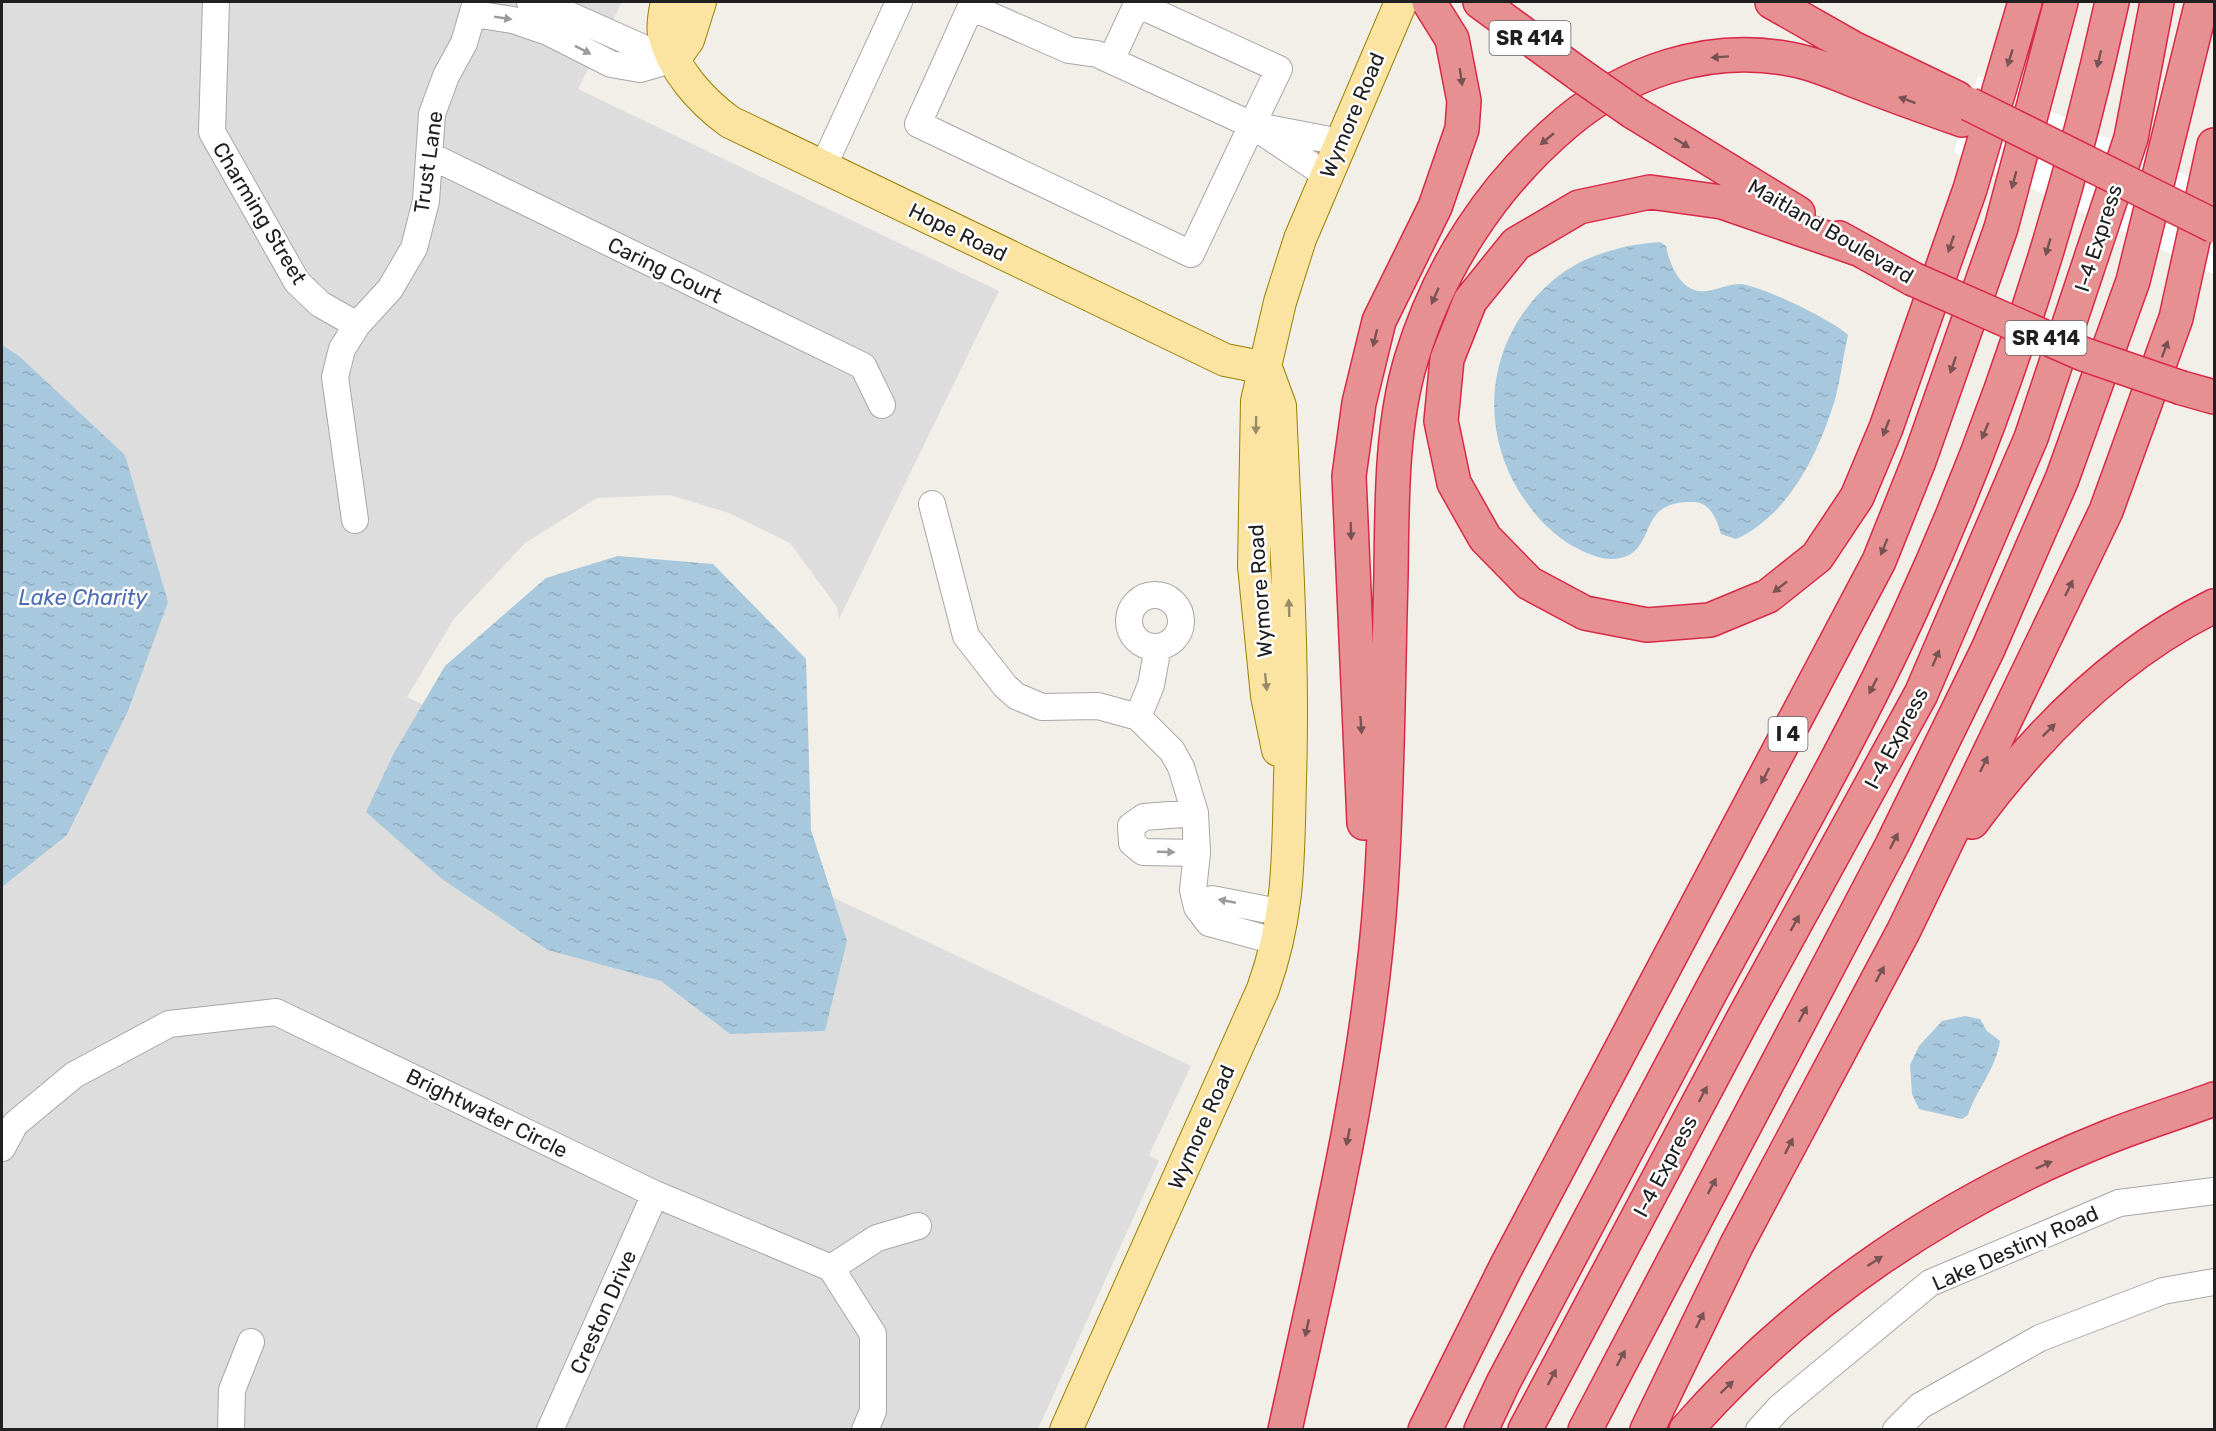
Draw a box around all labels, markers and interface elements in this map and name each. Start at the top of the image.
one-way arrow [493,14,512,23]
road number: SR 414 [1490,21,1570,55]
one-way arrow [575,45,592,55]
street label: Wymore Road [1314,49,1390,181]
one-way arrow [2005,49,2014,67]
one-way arrow [2093,49,2103,68]
one-way arrow [1710,52,1729,61]
one-way arrow [1456,68,1465,87]
one-way arrow [1898,95,1916,104]
street label: Trust Lane [408,109,448,215]
one-way arrow [1539,132,1555,145]
street label: Charming Street [208,137,312,289]
one-way arrow [1674,138,1690,149]
one-way arrow [2009,171,2019,189]
street label: Maitland Boulevard [1744,173,1918,289]
street label: I-4 Express [2069,181,2127,295]
street label: Hope Road [905,197,1011,267]
street label: Caring Court [604,232,726,308]
one-way arrow [1945,235,1955,253]
one-way arrow [2043,238,2053,256]
one-way arrow [1430,288,1440,306]
road number: SR 414 [2006,321,2086,355]
one-way arrow [1370,329,1380,347]
one-way arrow [2160,340,2170,358]
one-way arrow [1948,356,1958,374]
one-way arrow [1251,415,1261,434]
one-way arrow [1881,419,1891,437]
one-way arrow [1979,422,1989,440]
one-way arrow [1346,521,1356,540]
street label: Wymore Road [1243,523,1277,659]
one-way arrow [1879,539,1889,557]
one-way arrow [2064,579,2073,596]
one-way arrow [1772,580,1788,593]
water label: Lake Charity [18,584,148,611]
one-way arrow [1284,598,1293,617]
one-way arrow [1931,648,1941,666]
one-way arrow [1261,673,1271,692]
one-way arrow [1868,678,1878,695]
street label: I-4 Express [1859,683,1933,793]
one-way arrow [1356,716,1366,735]
road number: I 4 [1768,717,1808,751]
one-way arrow [2042,723,2056,738]
one-way arrow [1980,755,1989,772]
one-way arrow [1761,768,1770,785]
one-way arrow [1889,833,1899,850]
one-way arrow [1157,848,1176,857]
one-way arrow [1217,896,1236,906]
one-way arrow [1790,914,1800,931]
one-way arrow [1875,966,1885,983]
one-way arrow [1798,1005,1808,1022]
street label: Wymore Road [1162,1061,1240,1193]
street label: Brightwater Circle [402,1063,572,1163]
one-way arrow [1698,1085,1708,1102]
street label: I-4 Express [1628,1111,1702,1221]
one-way arrow [1343,1128,1352,1147]
one-way arrow [1784,1138,1794,1155]
one-way arrow [2036,1161,2053,1170]
one-way arrow [1707,1177,1717,1194]
street label: Lake Destiny Road [1928,1200,2102,1296]
street label: Creston Drive [565,1246,641,1378]
one-way arrow [1867,1256,1883,1267]
one-way arrow [1696,1312,1705,1329]
one-way arrow [1302,1319,1311,1338]
one-way arrow [1616,1350,1626,1367]
one-way arrow [1547,1369,1557,1386]
one-way arrow [1719,1381,1733,1395]

